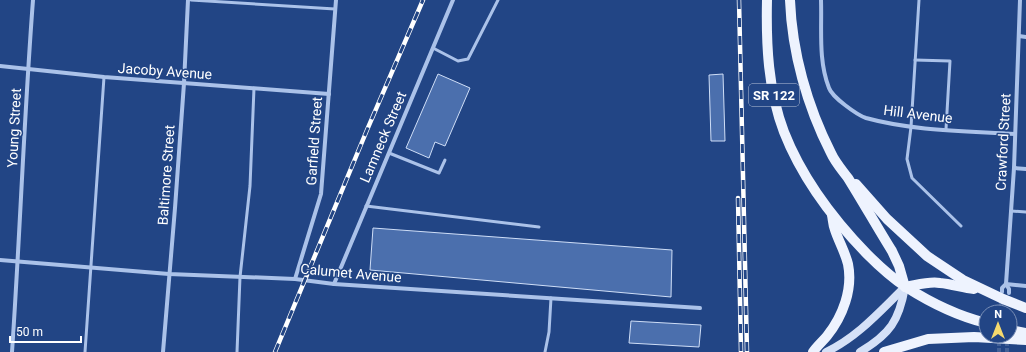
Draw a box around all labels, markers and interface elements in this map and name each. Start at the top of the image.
street label: Jacoby Avenue [117,60,213,82]
road number: SR 122 [749,84,799,106]
street label: Young Street [4,87,24,168]
street label: Lamneck Street [357,89,410,185]
street label: Crawford Street [992,92,1014,191]
street label: Garfield Street [303,96,325,186]
street label: Hill Avenue [883,102,953,126]
street label: Baltimore Street [155,124,178,226]
street label: Calumet Avenue [300,261,402,285]
north arrow [978,304,1018,344]
text: N [994,308,1002,321]
scale bar [10,318,81,344]
text: 50 m [16,325,43,339]

